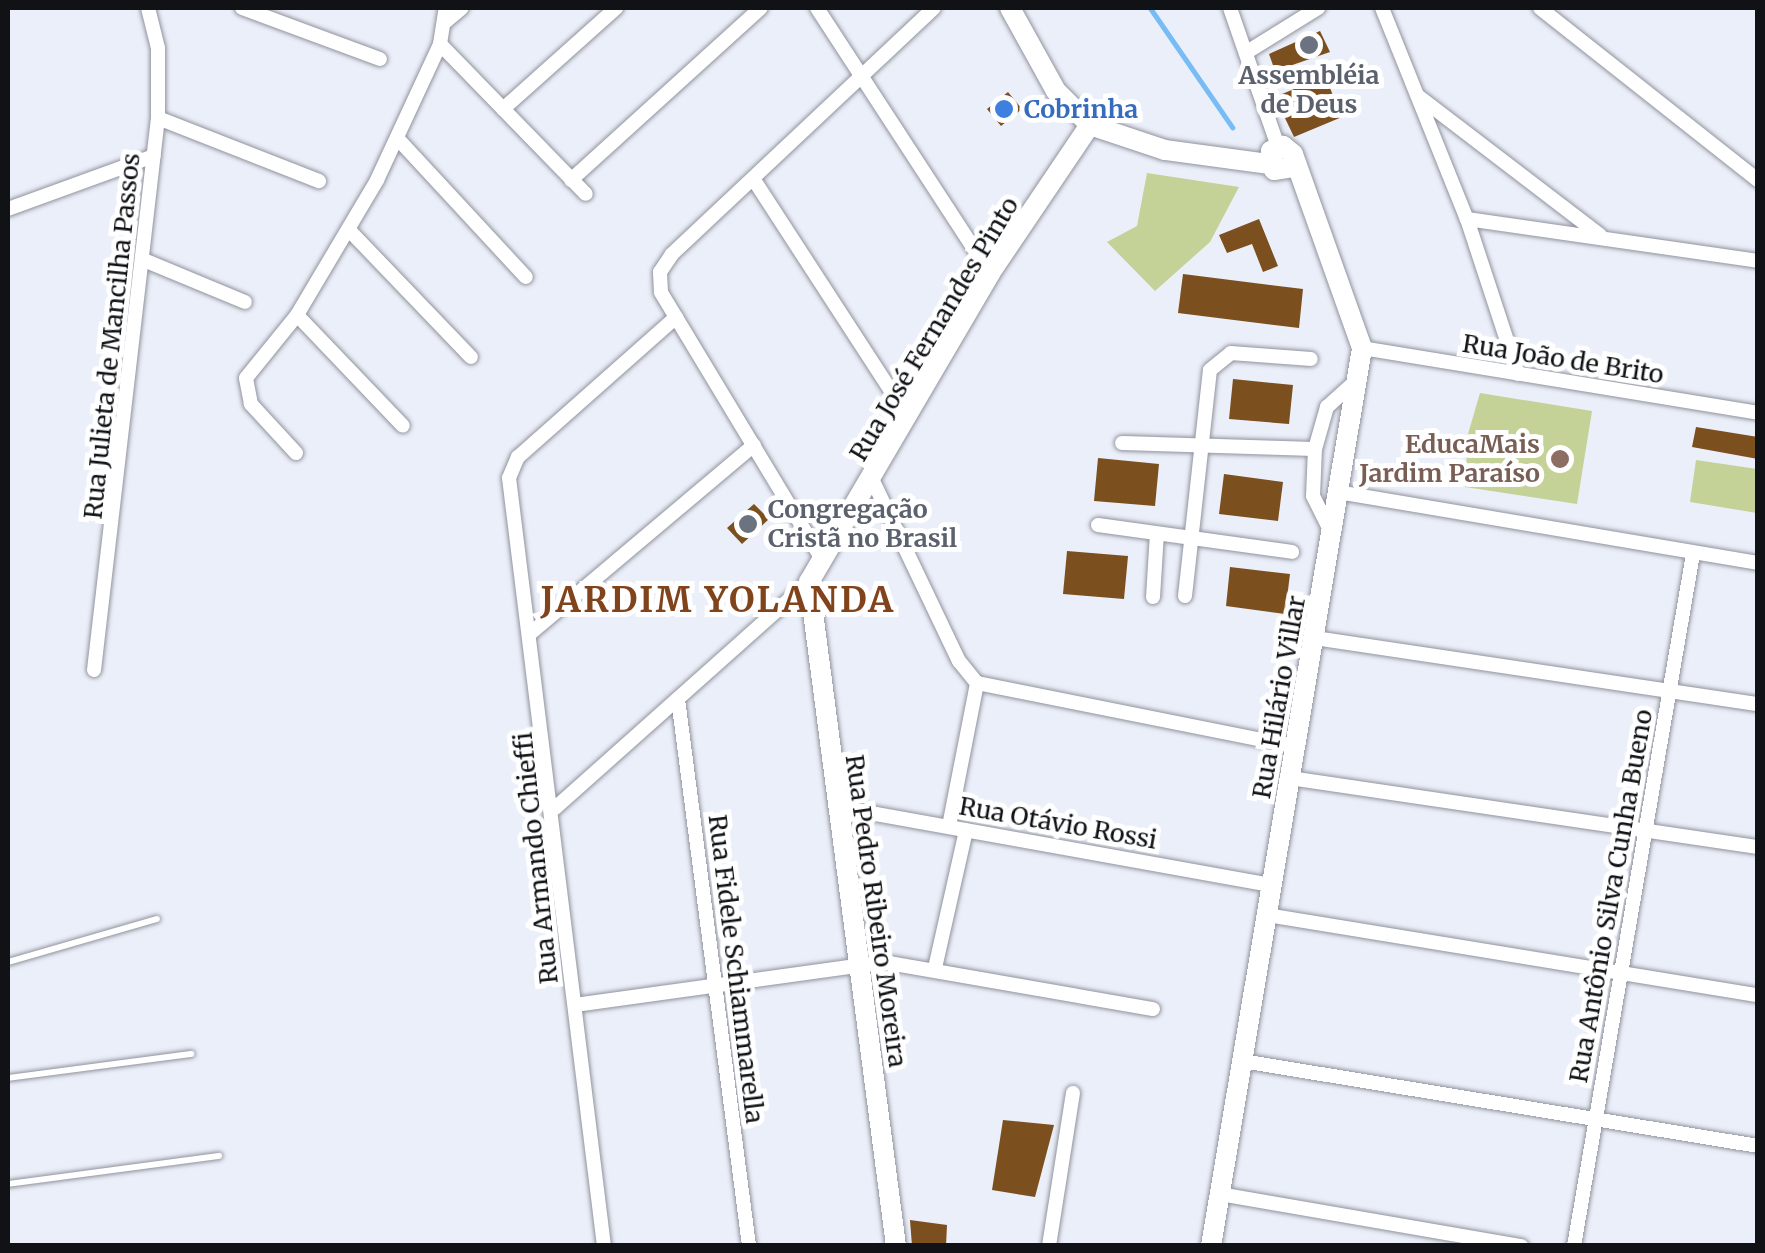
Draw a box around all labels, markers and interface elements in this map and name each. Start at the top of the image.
marker: Assembléia de Deus [1298,34,1320,56]
place label: Assembléia de Deus [1239,61,1379,120]
place label: Cobrinha [1024,94,1138,124]
marker: Cobrinha [993,98,1015,120]
street label: Rua Julieta de Mancilha Passos [78,152,146,520]
street label: Rua José Fernandes Pinto [843,192,1025,466]
street label: Rua João de Brito [1460,328,1666,390]
place label: EducaMais Jardim Paraíso [1359,430,1540,489]
marker: EducaMais Jardim Paraíso [1549,448,1571,470]
place label: Congregação Cristã no Brasil [768,495,957,554]
marker: Congregação Cristã no Brasil [737,513,759,535]
district label: JARDIM YOLANDA [541,579,895,621]
street label: Rua Hilário Villar [1246,593,1312,801]
street label: Rua Antônio Silva Cunha Bueno [1563,707,1659,1085]
street label: Rua Armando Chieffi [508,731,564,985]
street label: Rua Pedro Ribeiro Moreira [839,753,913,1069]
street label: Rua Otávio Rossi [957,791,1159,855]
street label: Rua Fidele Schiammarella [702,813,770,1125]

